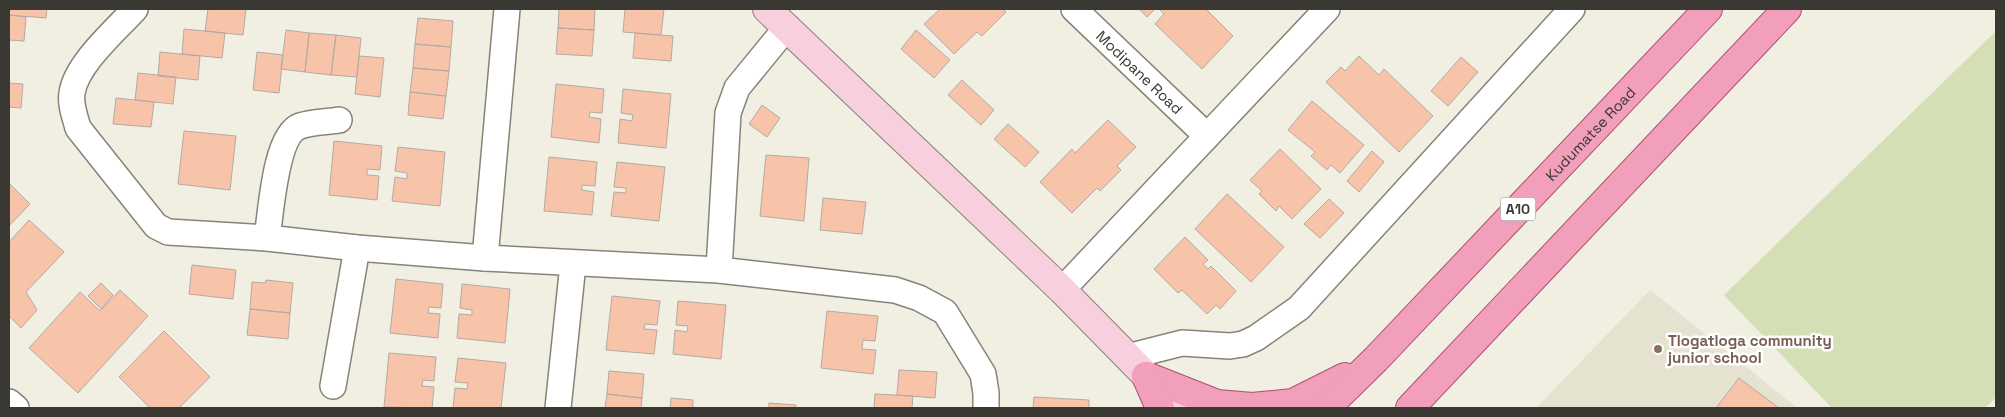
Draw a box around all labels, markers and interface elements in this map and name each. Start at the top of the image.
street label: Modipane Road [1092,26,1187,118]
street label: Kudumatse Road [1541,82,1639,184]
road number: A10 [1500,198,1536,220]
place label: Tlogatloga community junior school [1667,331,1832,367]
marker: Tlogatloga community junior school [1652,343,1664,355]

